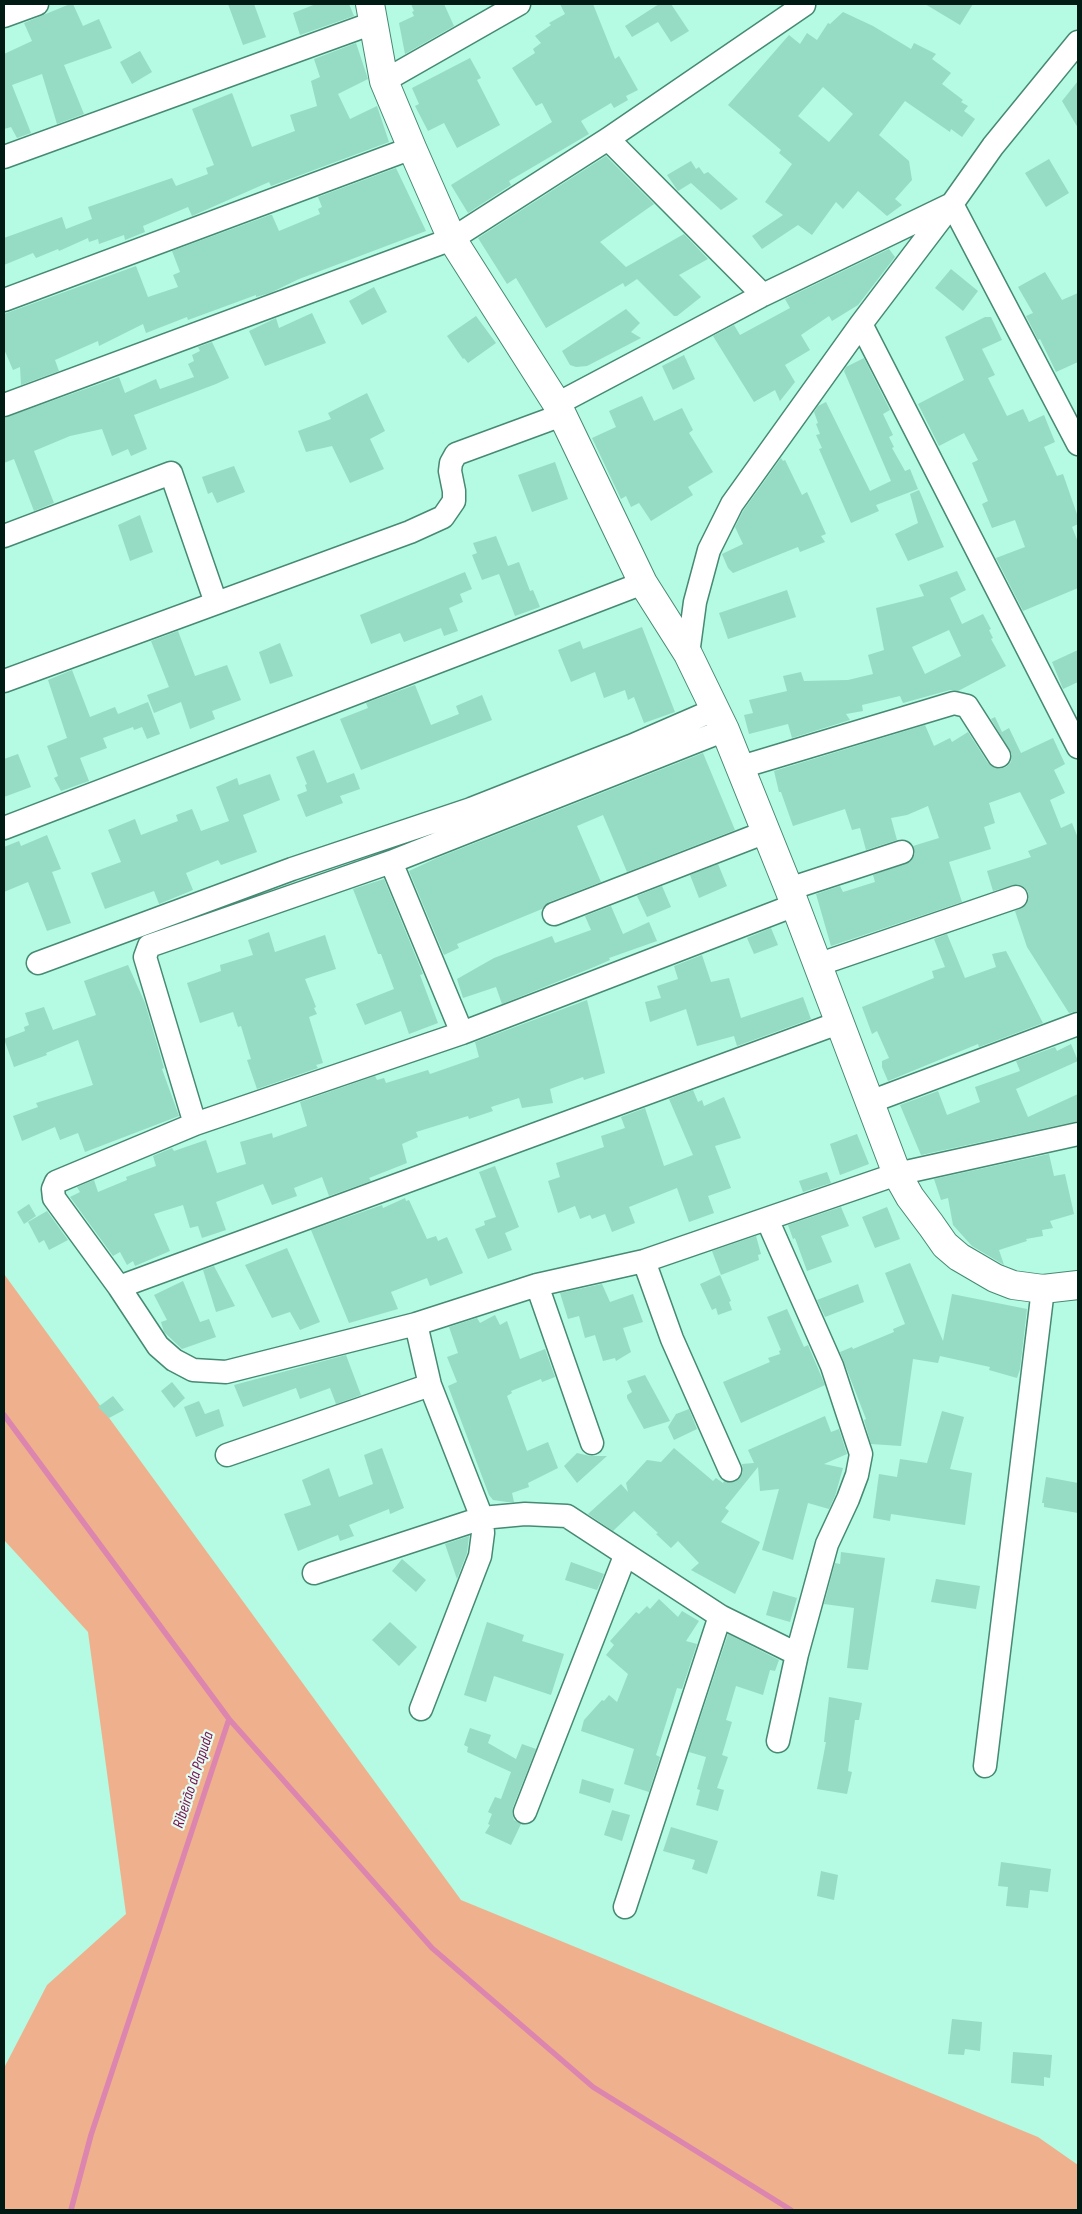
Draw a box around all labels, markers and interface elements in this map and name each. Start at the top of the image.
water label: Ribeirão da Papuda [169,1729,219,1831]

